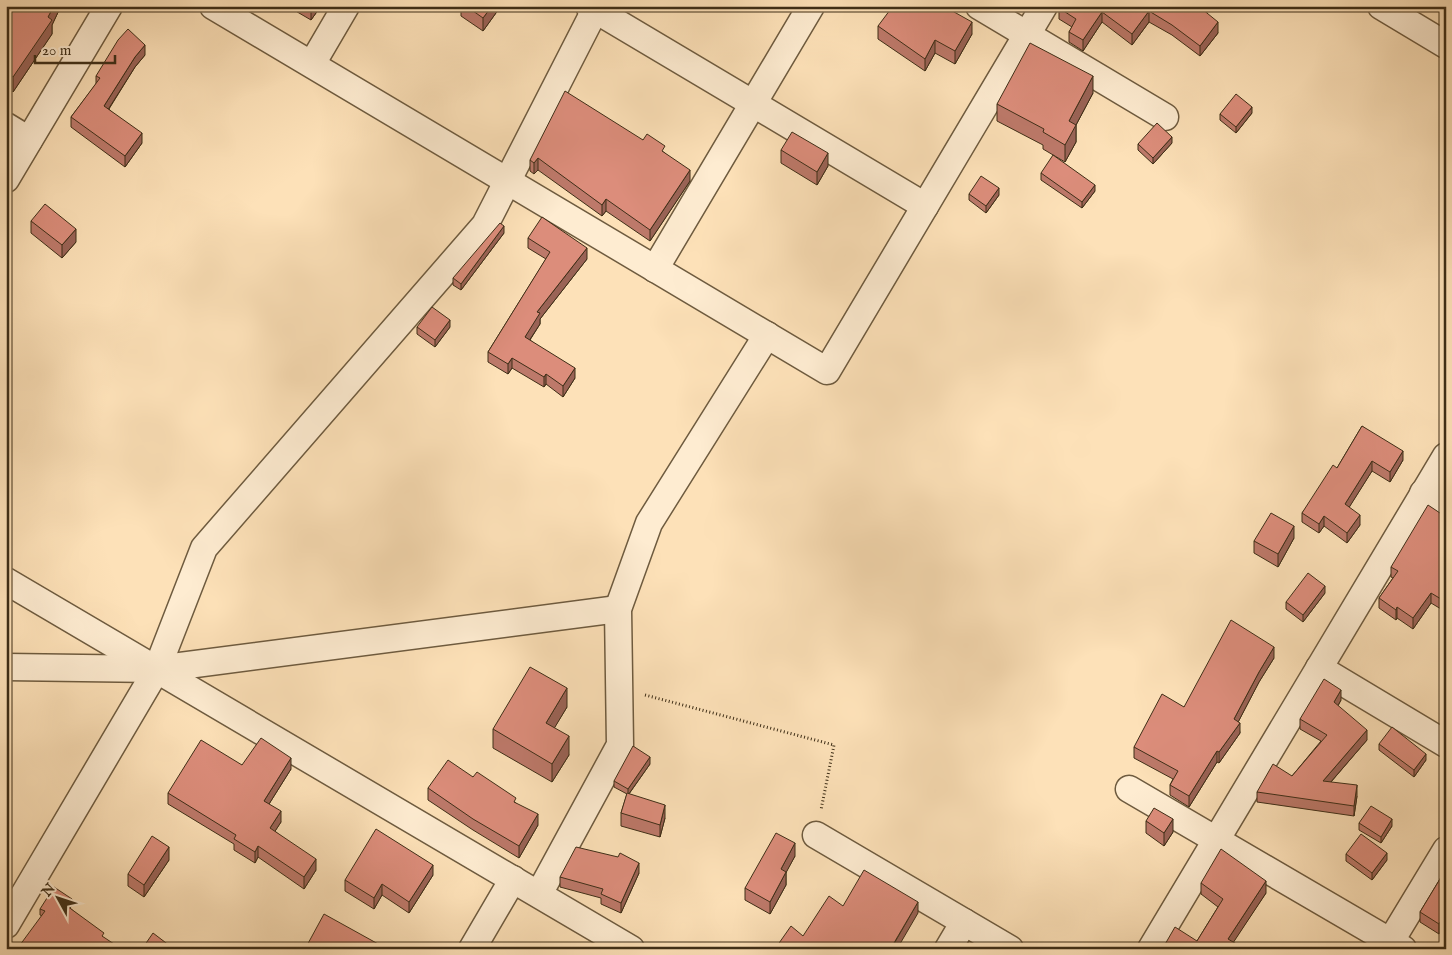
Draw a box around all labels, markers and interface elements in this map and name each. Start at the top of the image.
scale bar [35,32,115,64]
text: 20 m [42,41,72,60]
north arrow [32,872,82,922]
text: N [37,880,60,901]

